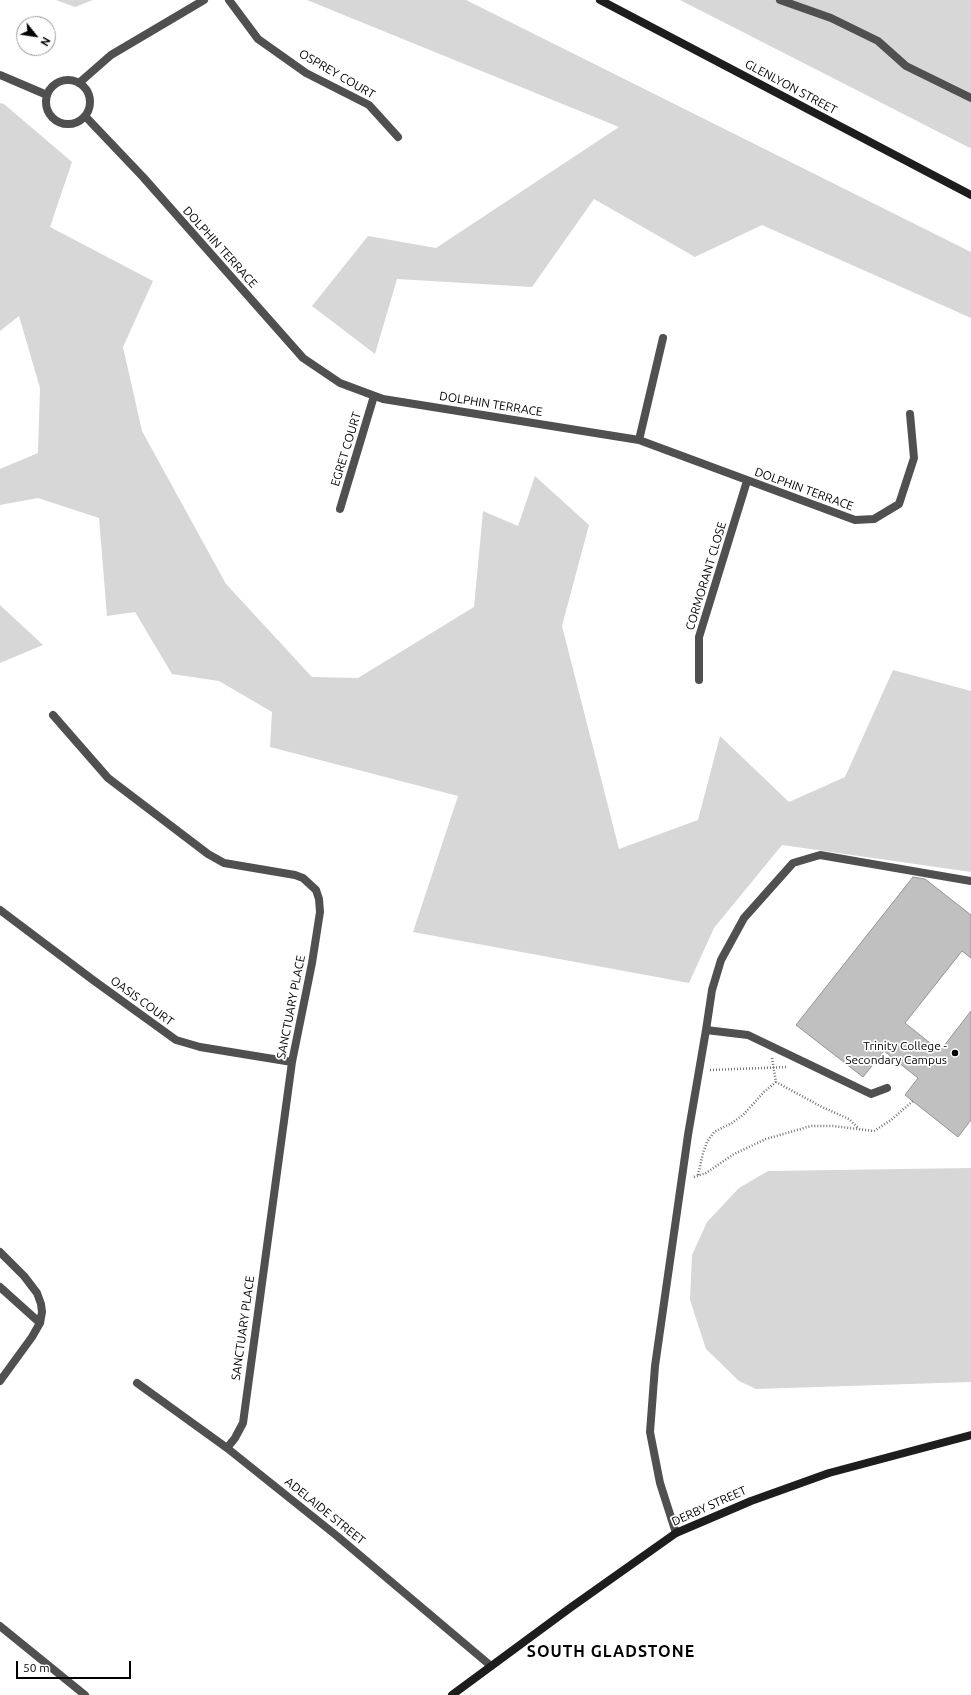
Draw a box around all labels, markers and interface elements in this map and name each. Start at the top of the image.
north arrow [16,16,56,56]
text: N [38,35,53,48]
street label: OSPREY COURT [296,46,378,102]
street label: GLENLYON STREET [743,57,839,117]
street label: DOLPHIN TERRACE [180,203,260,291]
street label: DOLPHIN TERRACE [438,389,544,419]
street label: EGRET COURT [328,410,364,488]
street label: DOLPHIN TERRACE [753,464,855,514]
street label: CORMORANT CLOSE [683,520,729,632]
street label: SANCTUARY PLACE [274,954,308,1060]
street label: OASIS COURT [108,973,176,1029]
place label: Trinity College - Secondary Campus [845,1039,947,1067]
marker: Trinity College - Secondary Campus [950,1048,960,1058]
street label: SANCTUARY PLACE [229,1275,257,1381]
street label: ADELAIDE STREET [282,1474,368,1548]
street label: DERBY STREET [669,1483,749,1529]
district label: SOUTH GLADSTONE [527,1642,695,1662]
scale bar [18,1653,133,1679]
text: 50 m [23,1661,50,1674]

